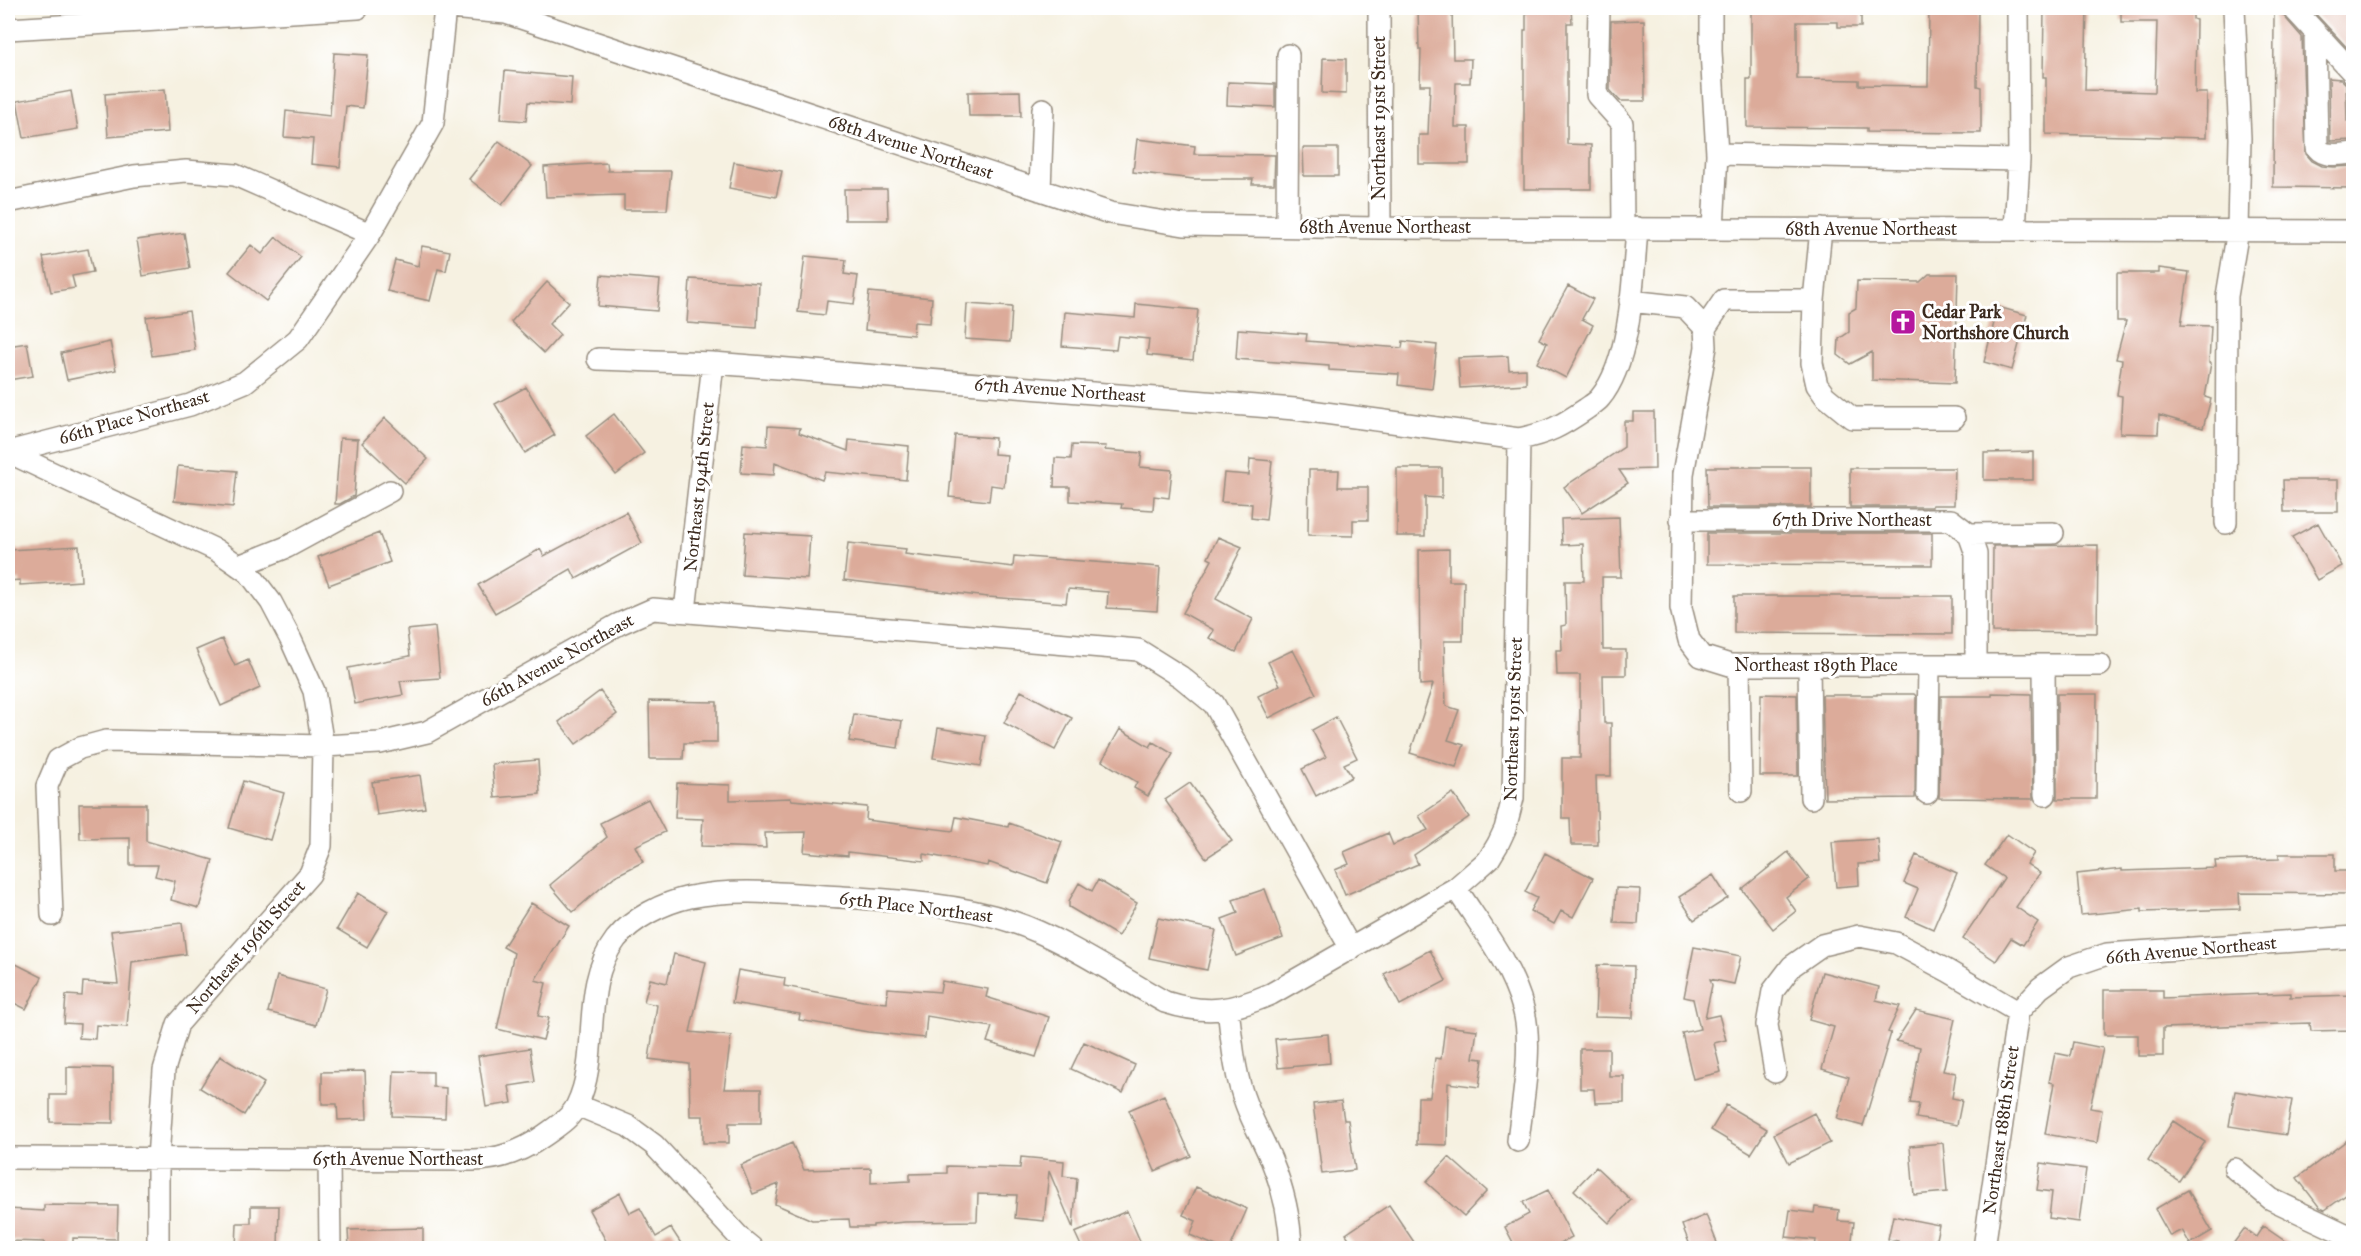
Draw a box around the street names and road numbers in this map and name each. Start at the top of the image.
street label: Northeast 191st Street [1368,35,1390,200]
street label: 68th Avenue Northeast [826,110,997,184]
street label: 68th Avenue Northeast [1299,216,1472,238]
street label: 68th Avenue Northeast [1785,218,1958,240]
street label: 67th Avenue Northeast [973,373,1147,407]
street label: 66th Place Northeast [56,385,212,449]
street label: Northeast 194th Street [679,400,719,573]
street label: 67th Drive Northeast [1772,509,1933,531]
street label: 66th Avenue Northeast [477,608,638,711]
street label: Northeast 191st Street [1499,636,1527,801]
street label: Northeast 189th Place [1734,654,1898,676]
street label: Northeast 196th Street [182,875,310,1018]
street label: 65th Place Northeast [838,887,995,927]
street label: 66th Avenue Northeast [2104,931,2278,968]
street label: Northeast 188th Street [1978,1044,2024,1216]
street label: 65th Avenue Northeast [313,1148,484,1170]

